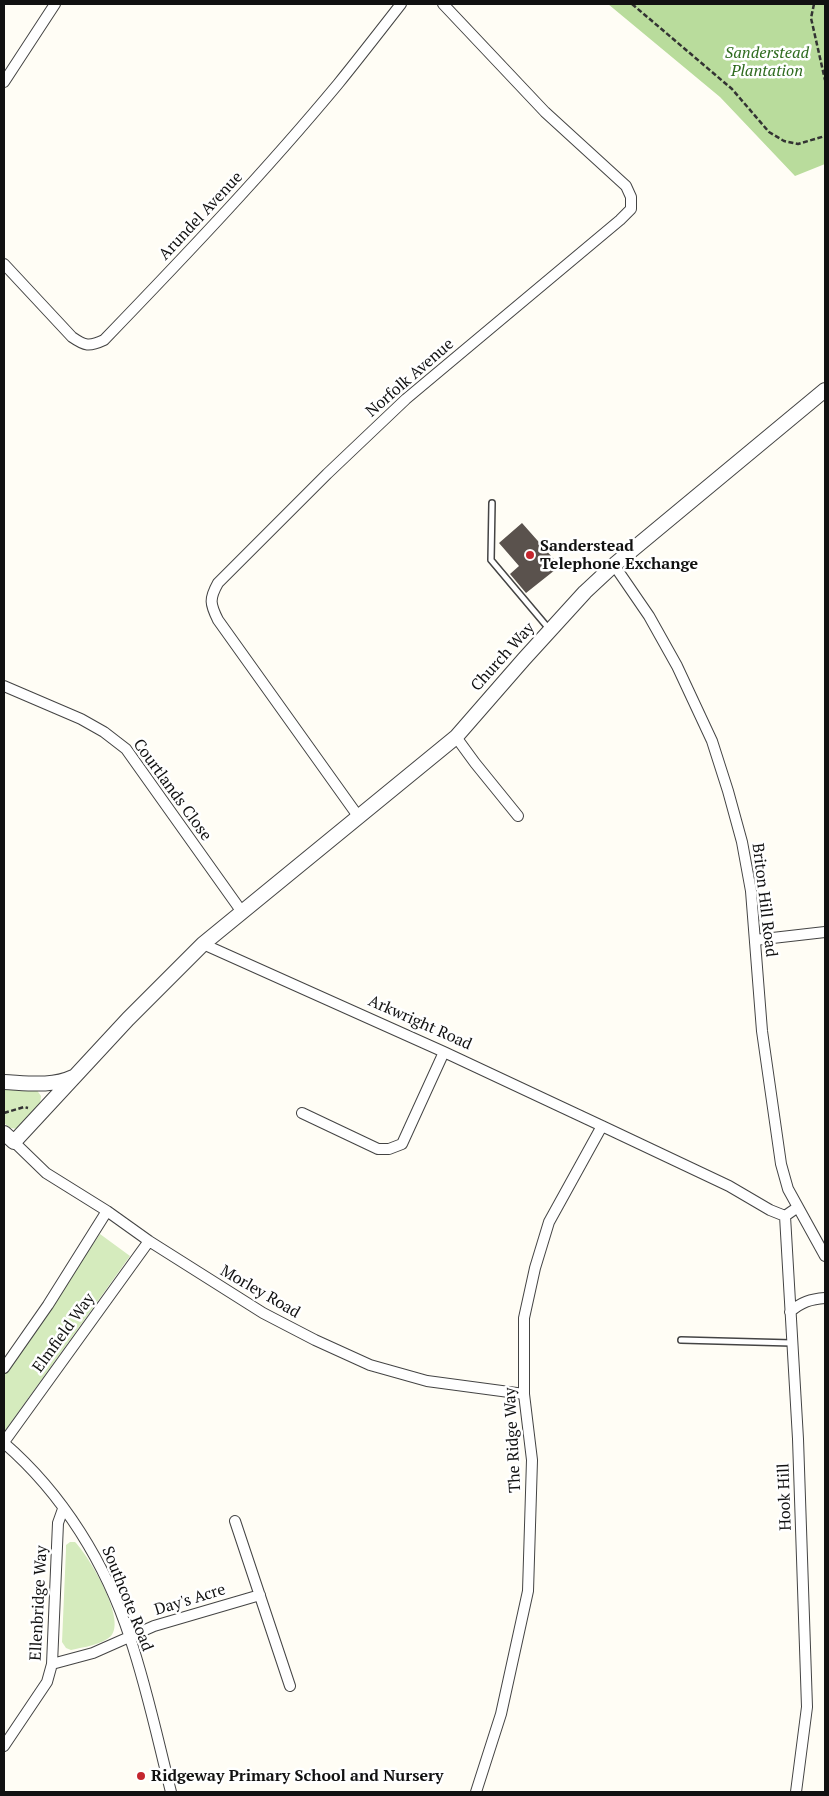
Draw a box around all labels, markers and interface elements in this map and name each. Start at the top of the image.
park label: Sanderstead Plantation [725,43,809,81]
street label: Arundel Avenue [155,168,247,264]
street label: Norfolk Avenue [362,335,458,421]
place label: Sanderstead Telephone Exchange [540,536,698,574]
marker: Sanderstead Telephone Exchange [524,549,536,561]
street label: Church Way [467,619,539,695]
street label: Courtlands Close [129,735,215,845]
street label: Briton Hill Road [747,842,781,958]
street label: Arkwright Road [365,992,475,1054]
street label: Morley Road [217,1261,303,1323]
street label: Elmfield Way [29,1290,99,1376]
street label: The Ridge Way [501,1387,525,1493]
street label: Hook Hill [774,1463,796,1531]
street label: Southcote Road [97,1544,157,1654]
street label: Ellenbridge Way [26,1545,52,1661]
street label: Day's Acre [152,1580,228,1620]
place label: Ridgeway Primary School and Nursery [151,1766,444,1786]
marker: Ridgeway Primary School and Nursery [135,1770,147,1782]

